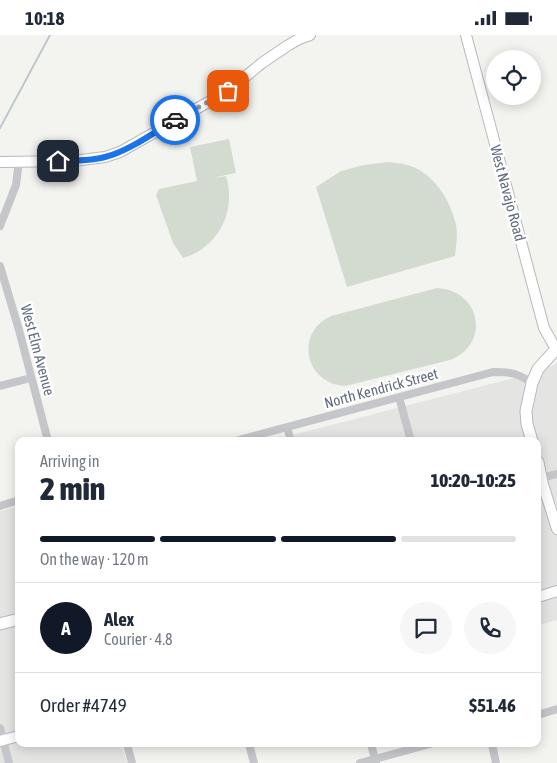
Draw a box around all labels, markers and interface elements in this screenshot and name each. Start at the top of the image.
text: 10:18 [25,7,64,29]
map controls [486,50,541,105]
button: locate [486,50,541,105]
pin [207,70,249,112]
icon: bag [214,77,242,105]
courier [150,95,200,145]
icon: car [161,106,189,134]
pin [37,140,79,182]
street label: West Navajo Road [487,143,529,243]
icon: home [44,147,72,175]
street label: West Elm Avenue [18,303,58,398]
street label: North Kendrick Street [322,365,440,411]
text: Arriving in [40,452,100,470]
text: 10:20–10:25 [430,469,516,491]
text: 2 min [40,470,105,507]
text: On the way · 120 m [40,550,149,568]
button: chat [400,602,452,654]
button: phone [464,602,516,654]
text: Alex [104,608,134,630]
text: A [61,617,71,639]
text: Courier · 4.8 [104,630,173,648]
text: Order #4749 [40,694,127,716]
text: $51.46 [469,694,516,716]

